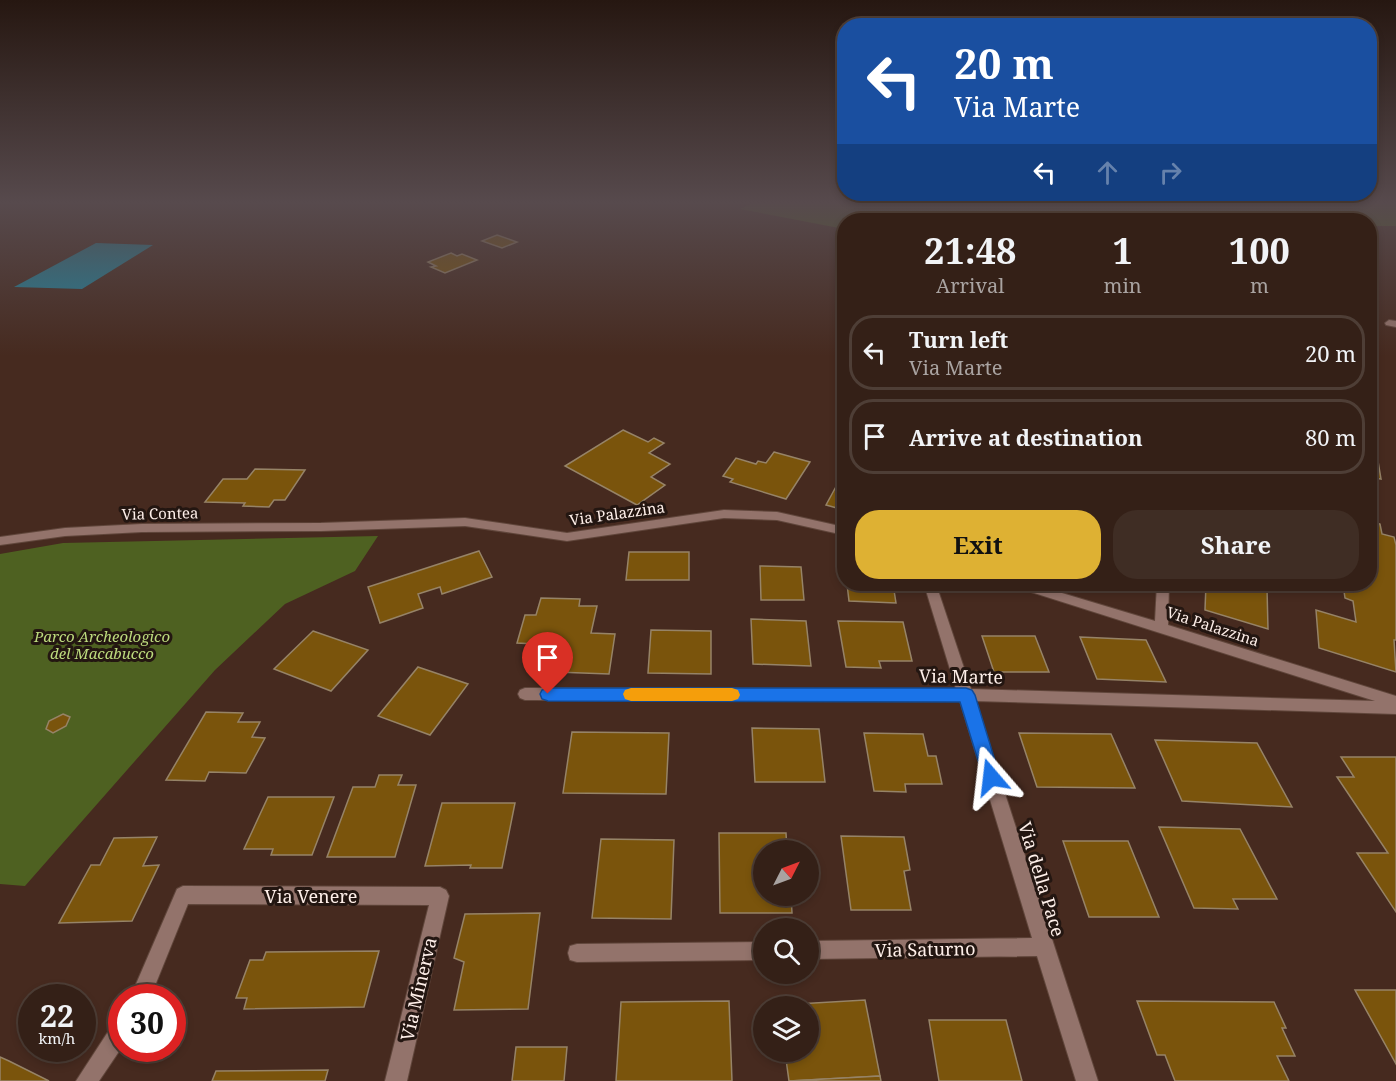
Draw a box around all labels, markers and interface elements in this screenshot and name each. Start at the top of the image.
text: 20 m [954,34,1054,91]
icon: left [855,42,933,120]
text: Via Marte [954,88,1080,125]
icon: left [1028,156,1061,189]
icon: ahead [1091,156,1124,189]
icon: right [1154,156,1187,189]
text: 21:48 [924,226,1016,275]
text: 1 [1112,226,1133,275]
text: 100 [1229,226,1290,275]
text: Arrival [936,272,1004,299]
text: min [1104,272,1142,299]
text: m [1250,272,1269,299]
text: Turn left [909,324,1008,354]
icon: left [858,336,891,369]
text: 20 m [1305,338,1356,368]
text: Via Marte [909,354,1003,381]
icon: arrive [858,420,891,453]
text: Arrive at destination [909,422,1143,452]
text: 80 m [1305,422,1356,452]
street label: Via Palazzina [568,496,666,530]
street label: Via Contea [122,502,198,524]
button: Exit [855,510,1101,579]
button: Share [1113,510,1359,579]
street label: Via Palazzina [1164,602,1262,650]
park label: Parco Archeologico del Macabucco [33,626,170,663]
pin [522,632,573,694]
icon: arrive [531,641,564,674]
street label: Via Marte [919,663,1003,689]
position arrow [959,745,1023,809]
street label: Via della Pace [1013,819,1071,939]
north arrow [753,840,819,906]
map controls [753,840,819,1062]
street label: Via Venere [265,884,357,908]
button: search [753,918,819,984]
street label: Via Minerva [394,935,442,1043]
street label: Via Saturno [874,936,976,962]
speed limit sign: 30 [108,984,186,1062]
text: 22 [40,995,74,1036]
button: layers [753,996,819,1062]
text: km/h [39,1028,75,1048]

